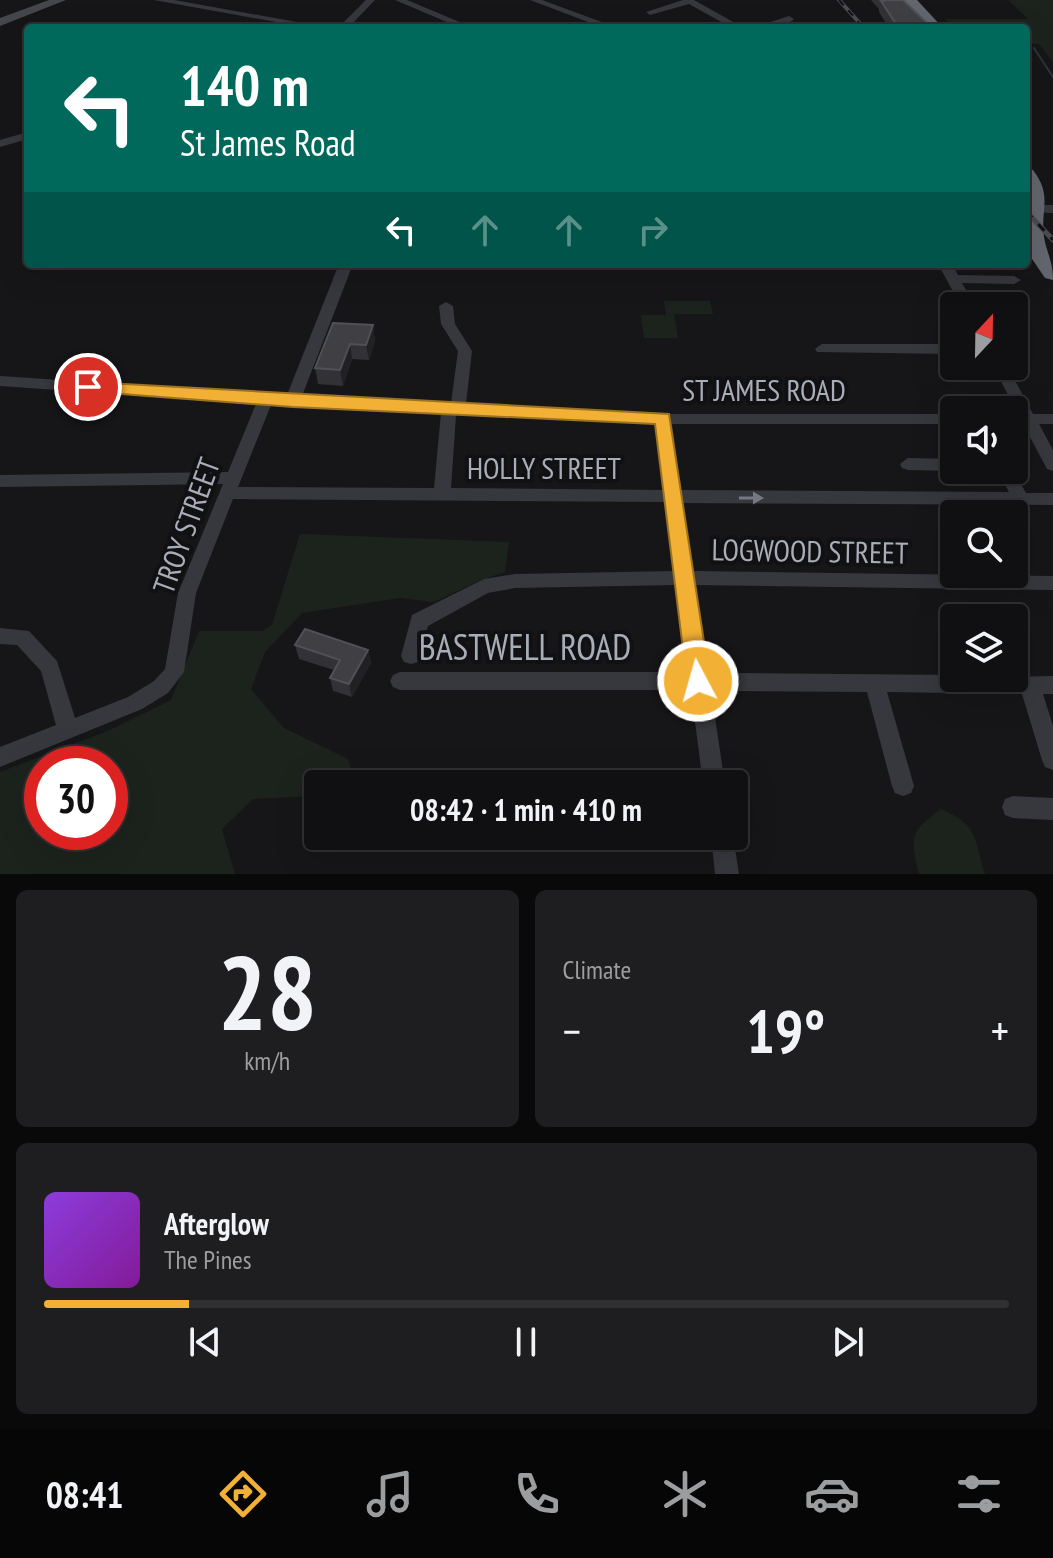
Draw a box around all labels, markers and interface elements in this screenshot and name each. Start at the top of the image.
text: 140 m [180,49,309,121]
icon: left [48,56,152,160]
text: St James Road [180,119,356,166]
icon: left [379,208,423,252]
icon: ahead [463,208,507,252]
icon: ahead [547,208,591,252]
icon: right [631,208,675,252]
north arrow [940,292,1028,380]
map controls [940,292,1028,692]
pin [54,353,122,421]
icon: arrive [66,365,110,409]
street label: ST JAMES ROAD [682,370,846,409]
button: sound [940,396,1028,484]
street label: HOLLY STREET [467,448,621,487]
street label: TROY STREET [143,452,228,599]
one-way arrow [739,492,764,504]
button: search [940,500,1028,588]
street label: LOGWOOD STREET [711,529,909,572]
button: layers [940,604,1028,692]
street label: BASTWELL ROAD [419,623,631,670]
position arrow [656,639,740,723]
speed limit sign: 30 [24,746,128,850]
text: 08:42 · 1 min · 410 m [410,790,642,829]
text: 28 [218,924,317,1059]
text: Climate [563,953,631,986]
text: 19° [746,992,825,1070]
text: − [563,1002,581,1059]
text: + [991,1002,1009,1059]
text: km/h [244,1044,290,1077]
text: Afterglow [164,1204,269,1243]
text: The Pines [164,1243,252,1276]
icon: previous [183,1320,227,1364]
icon: pause [504,1320,548,1364]
icon: next [826,1320,870,1364]
icon: directions [215,1466,271,1522]
icon: music [362,1466,418,1522]
icon: phone [509,1466,565,1522]
icon: climate [657,1466,713,1522]
icon: car [804,1466,860,1522]
icon: filters [951,1466,1007,1522]
text: 08:41 [46,1471,124,1518]

